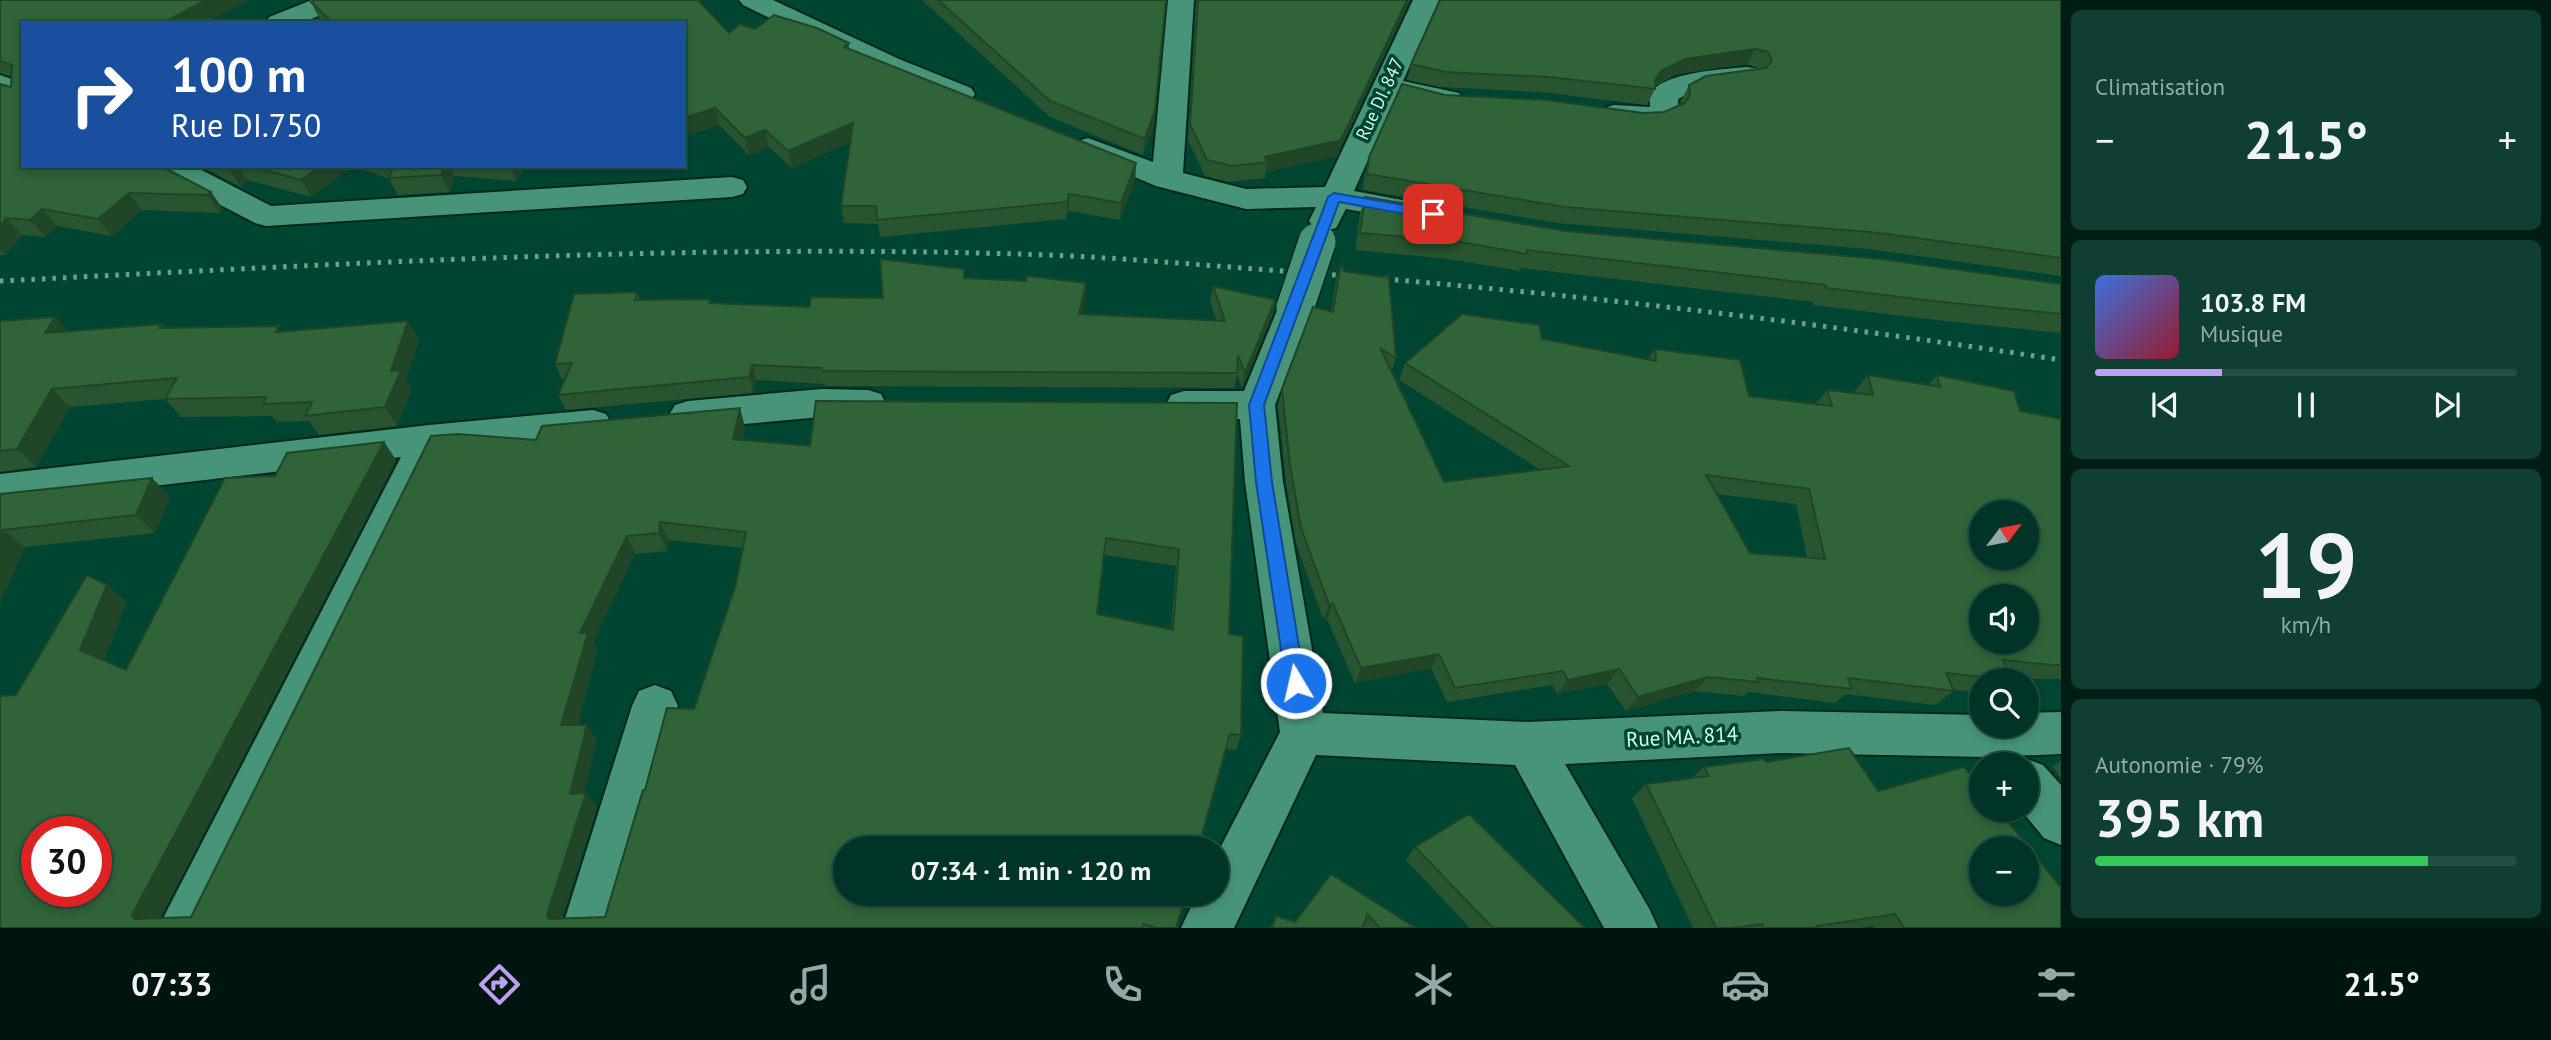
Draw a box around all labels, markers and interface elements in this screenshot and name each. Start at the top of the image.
text: 100 m [171,42,306,106]
icon: right [56,49,147,140]
street label: Rue DI. 847 [1351,54,1409,143]
text: Climatisation [2095,72,2225,101]
text: Rue DI.750 [171,104,321,146]
text: 21.5° [2244,106,2368,173]
text: − [2095,115,2114,164]
text: + [2498,115,2517,164]
pin [1403,184,1463,244]
icon: arrive [1414,195,1452,233]
text: 103.8 FM [2200,286,2306,319]
text: Musique [2200,319,2283,348]
icon: previous [2146,386,2184,424]
icon: pause [2287,386,2325,424]
icon: next [2428,386,2466,424]
north arrow [1969,500,2039,570]
map controls [1969,500,2039,906]
text: 19 [2254,505,2358,623]
button: sound [1969,584,2039,654]
text: km/h [2281,610,2331,639]
position arrow [1259,646,1333,720]
button: search [1969,668,2039,738]
street label: Rue MA. 814 [1625,720,1739,753]
text: Autonomie · 79% [2095,750,2263,779]
button: + [1969,752,2039,822]
text: 395 km [2095,784,2264,851]
speed limit sign: 30 [21,816,112,907]
button: − [1969,836,2039,906]
text: 07:34 · 1 min · 120 m [911,854,1151,887]
icon: directions [475,960,524,1009]
icon: music [786,960,835,1009]
icon: phone [1098,960,1147,1009]
icon: climate [1409,960,1458,1009]
icon: car [1721,960,1770,1009]
icon: filters [2032,960,2081,1009]
text: 07:33 [131,963,212,1005]
text: 21.5° [2343,963,2420,1005]

